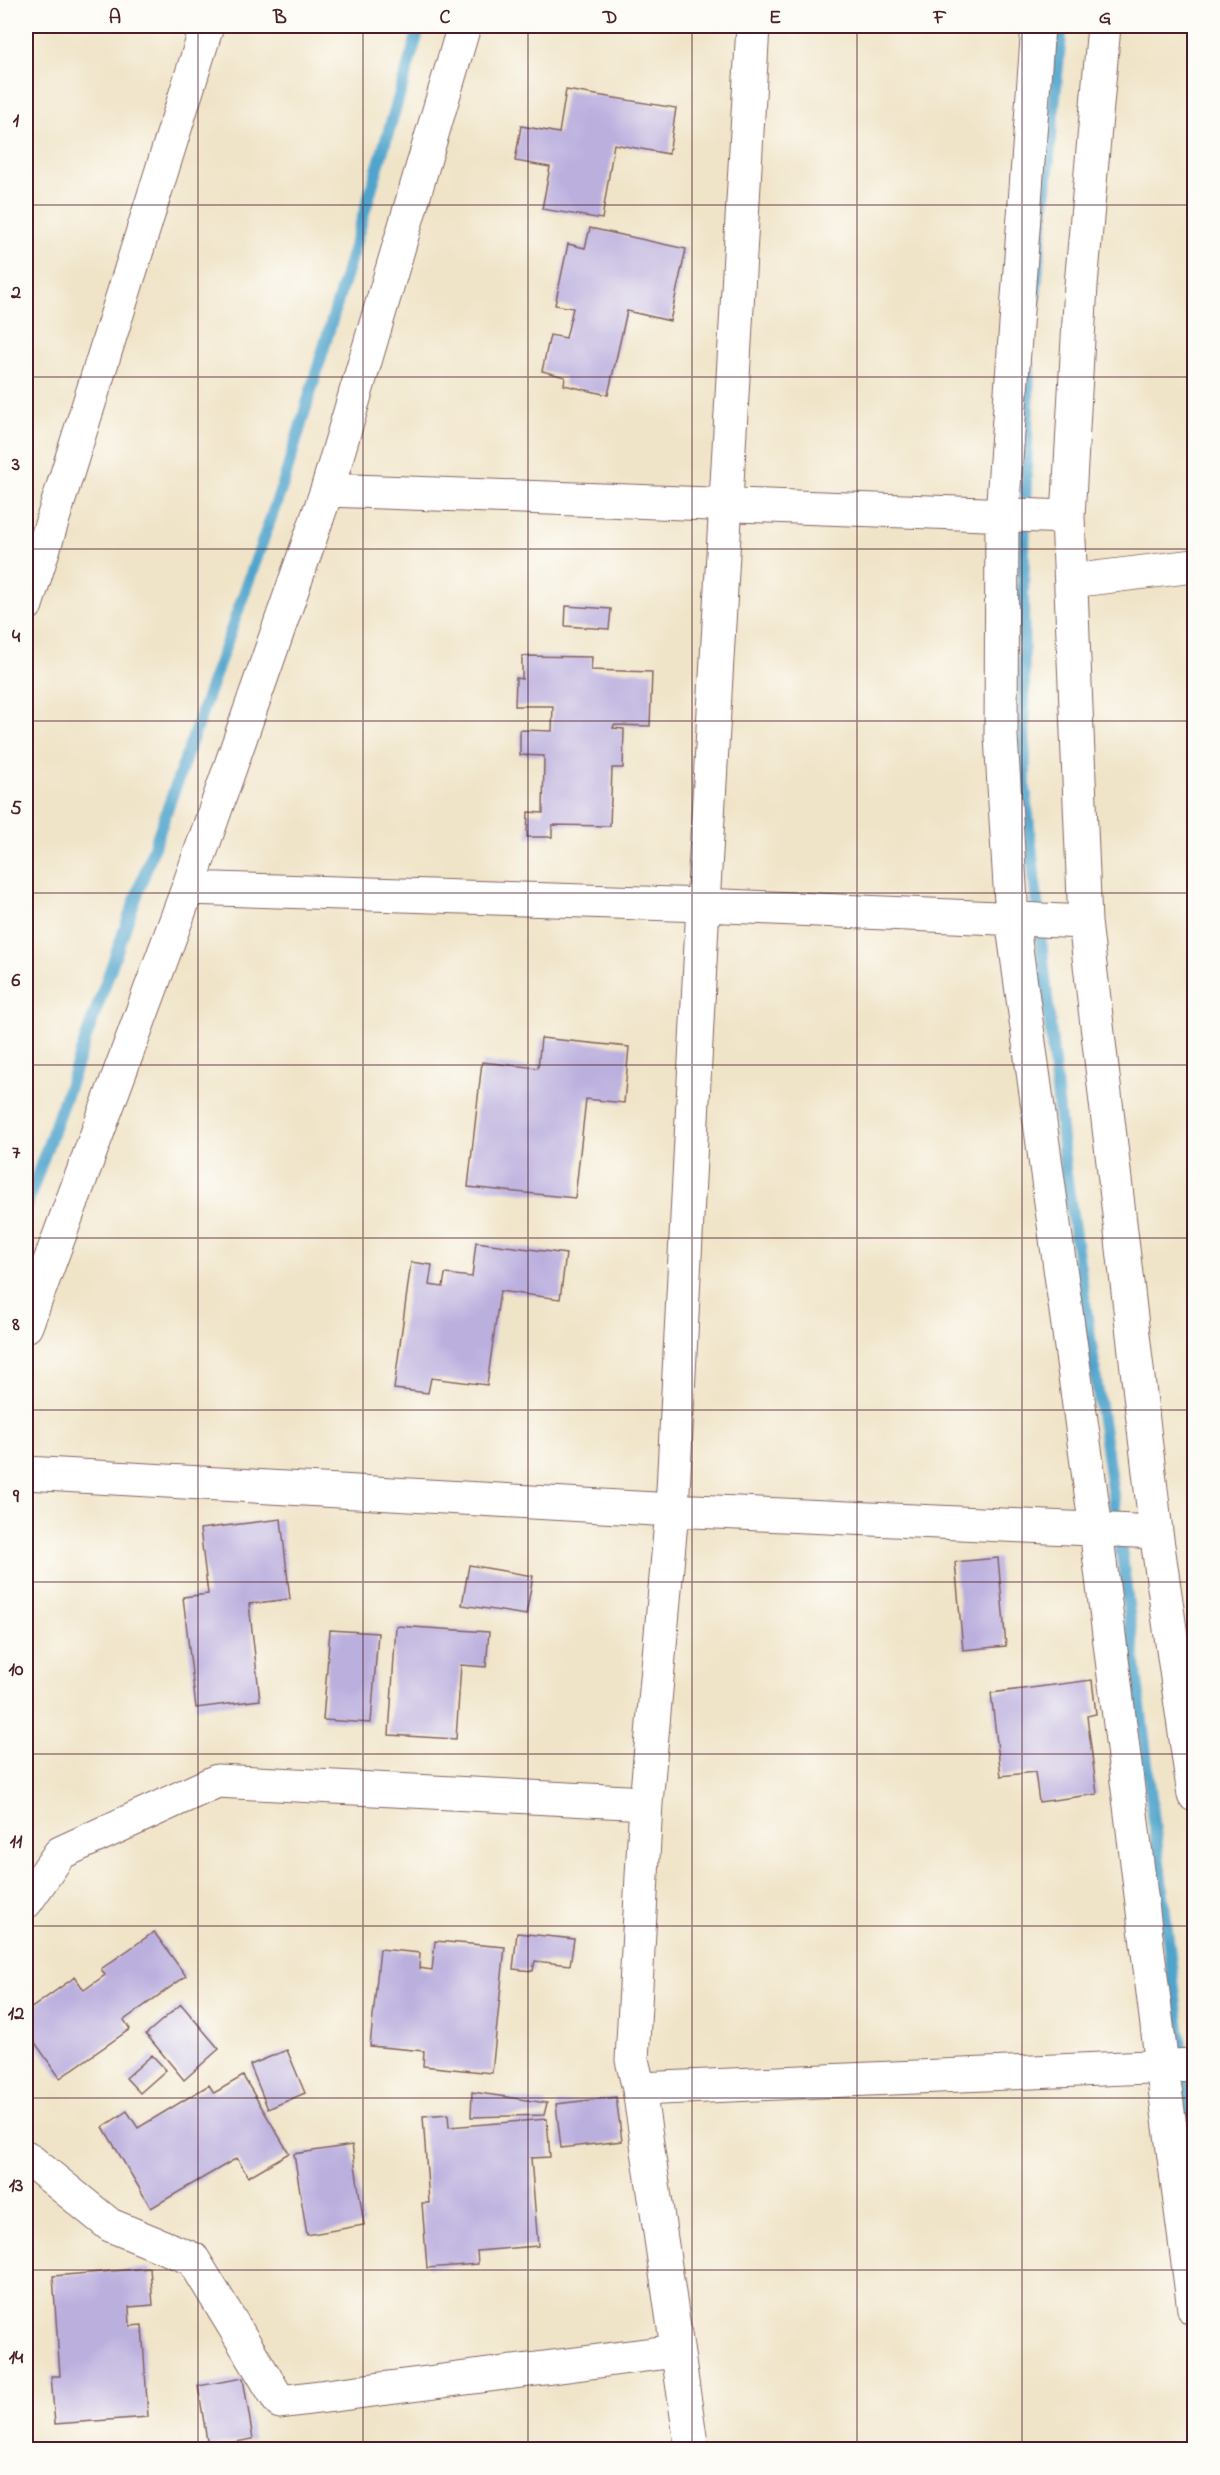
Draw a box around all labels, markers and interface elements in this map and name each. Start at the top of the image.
text: A [109,4,121,33]
text: B [272,4,287,33]
text: C [440,4,451,33]
text: D [602,4,617,33]
text: E [769,4,781,33]
text: F [933,4,947,33]
text: G [1099,4,1112,33]
text: 1 [13,107,20,136]
text: 2 [10,279,21,308]
text: 3 [11,451,20,480]
text: 4 [12,623,21,652]
text: 5 [10,795,22,824]
text: 6 [12,967,21,996]
text: 7 [12,1139,21,1168]
text: 8 [11,1311,20,1340]
text: 9 [12,1483,20,1512]
text: 10 [9,1656,24,1685]
text: 11 [10,1828,23,1857]
text: 12 [8,2000,24,2029]
text: 13 [9,2172,23,2201]
text: 14 [9,2344,24,2373]

